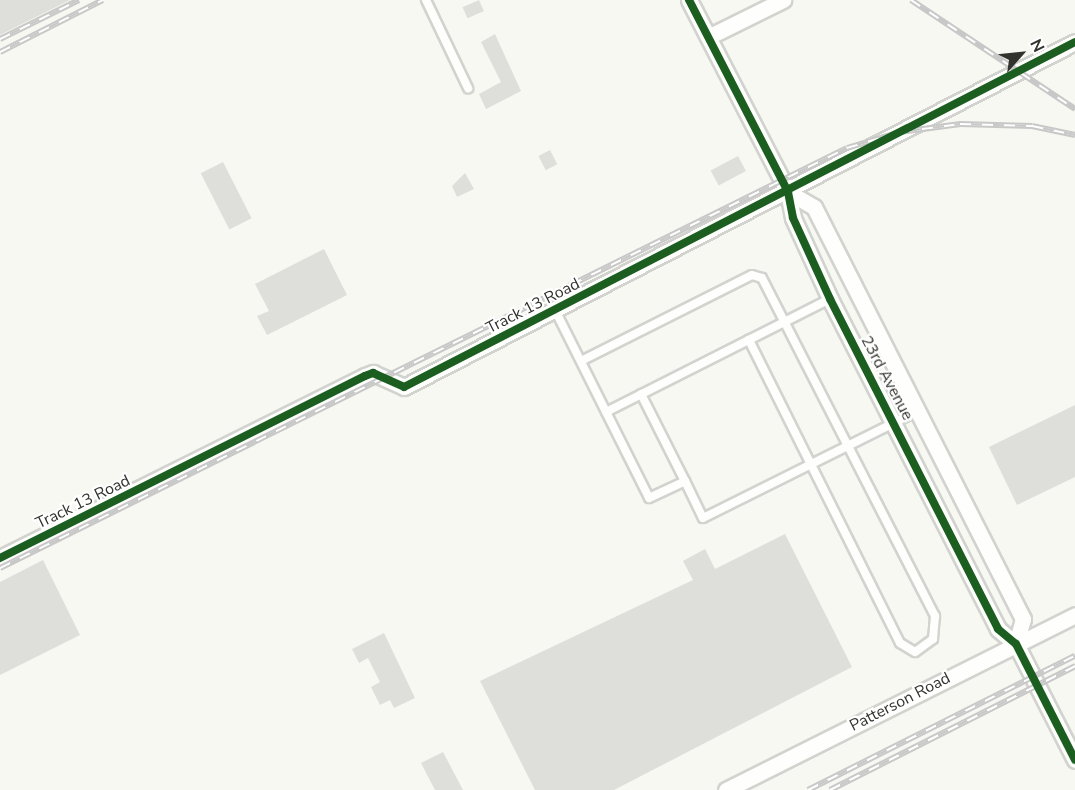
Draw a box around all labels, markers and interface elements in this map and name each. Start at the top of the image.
north arrow [991,24,1051,84]
text: N [1025,36,1050,56]
street label: Track 13 Road [483,274,583,338]
street label: 23rd Avenue [857,333,917,423]
street label: Track 13 Road [33,471,133,533]
street label: Patterson Road [846,668,954,736]

